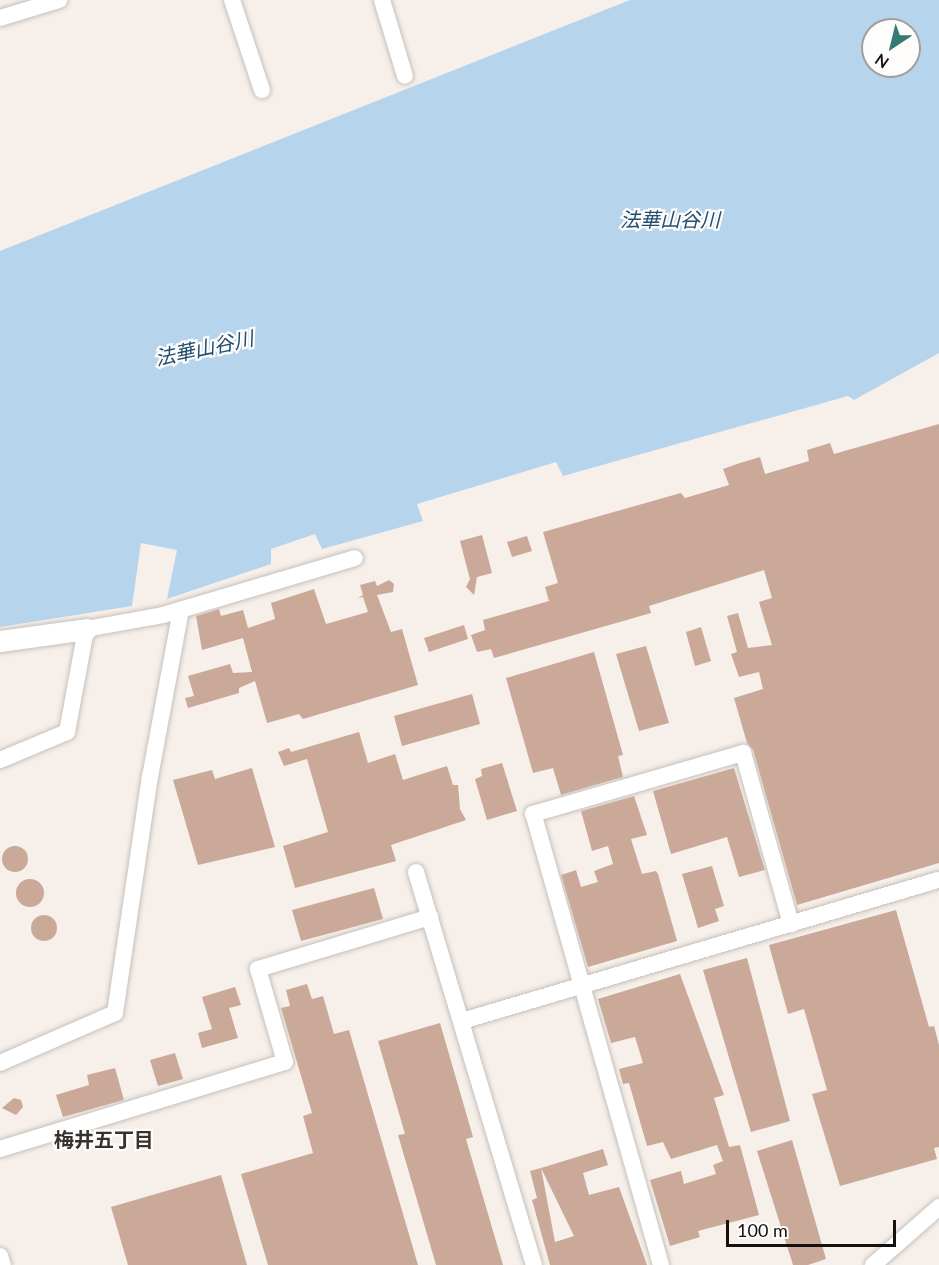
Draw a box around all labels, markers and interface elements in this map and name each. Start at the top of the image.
north arrow [861,18,921,78]
text: N [871,50,892,73]
water label: 法華山谷川 [620,207,720,231]
water label: 法華山谷川 [153,326,255,370]
district label: 梅井五丁目 [54,1127,154,1151]
scale bar [729,1208,898,1246]
text: 100 m [737,1219,788,1241]

